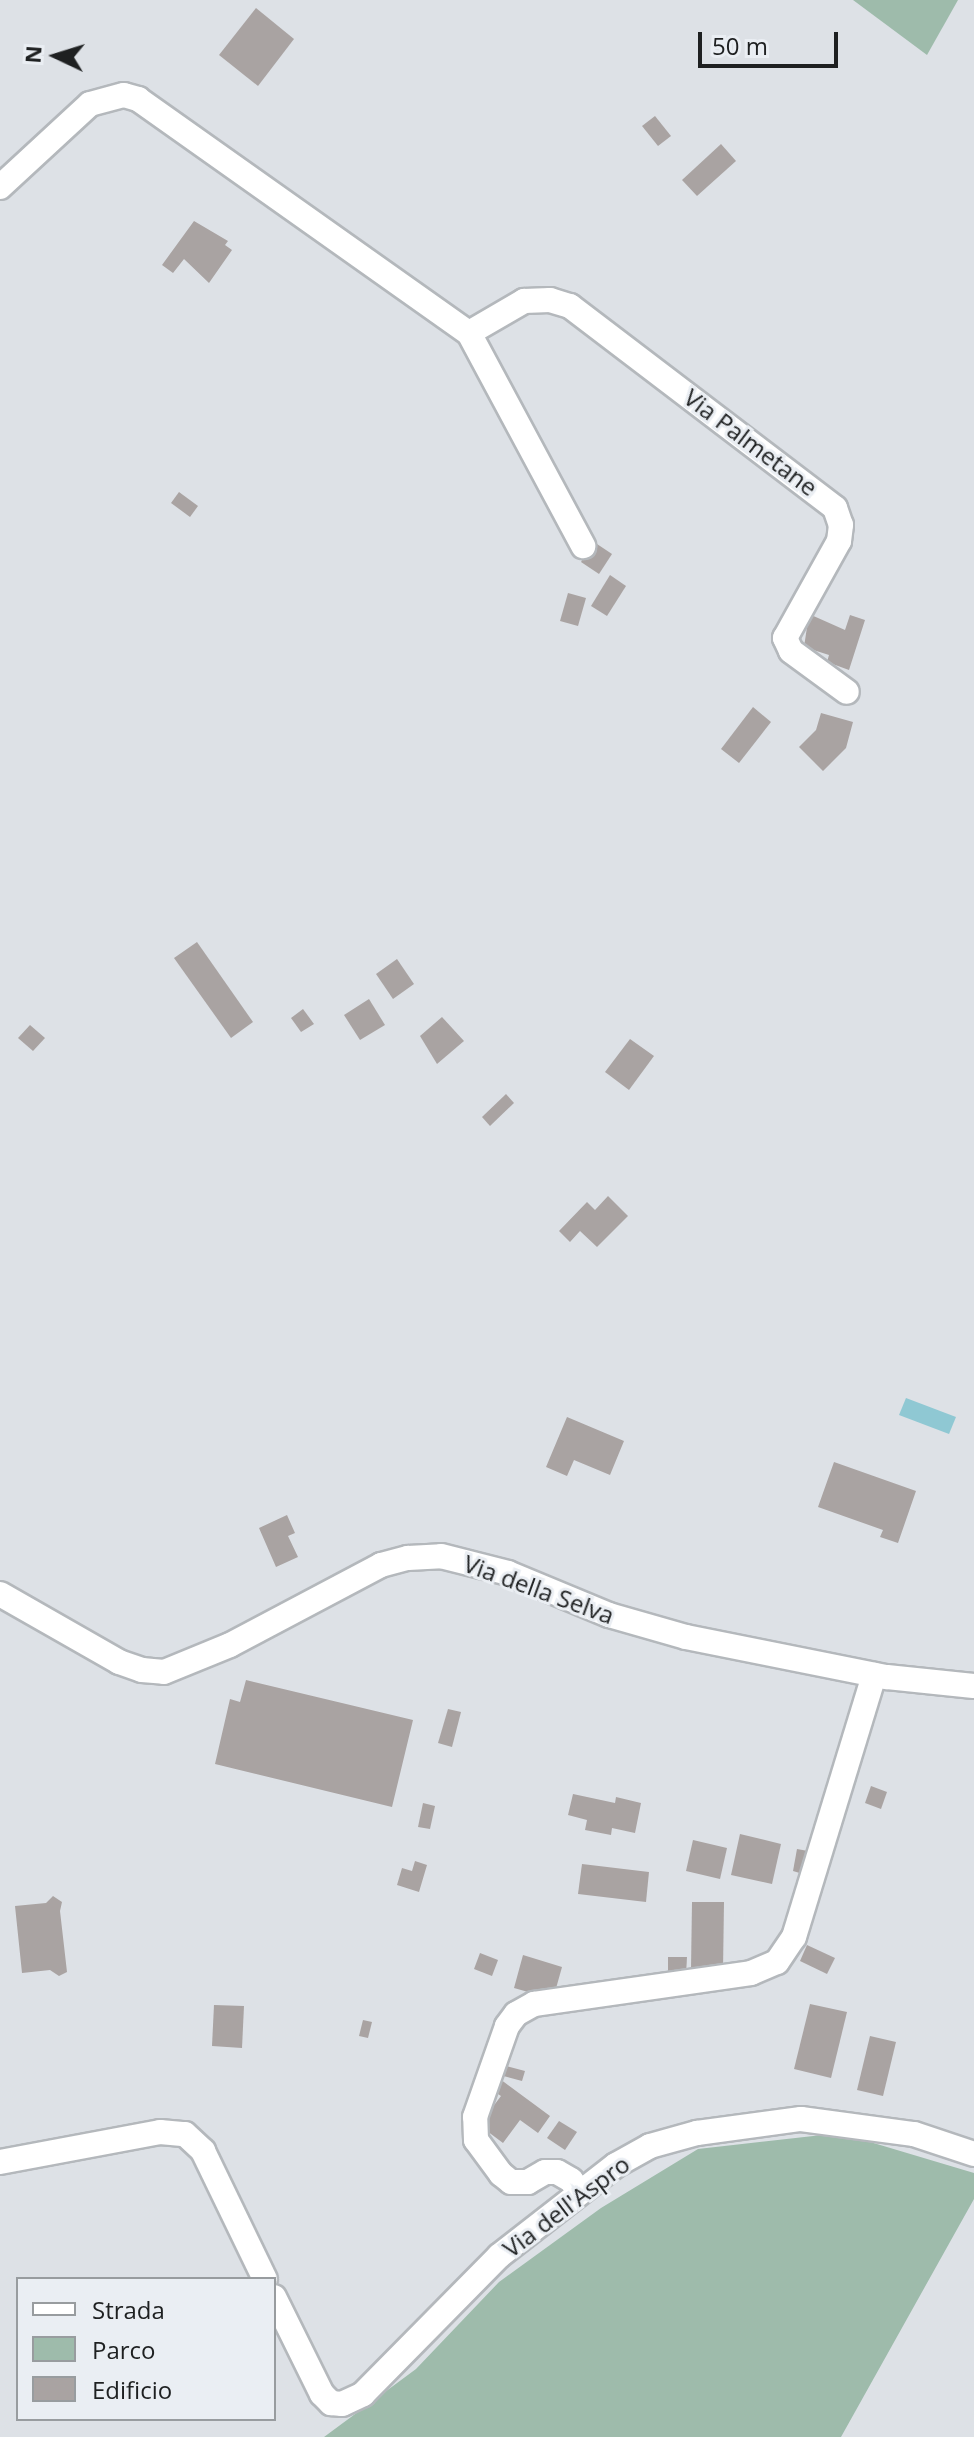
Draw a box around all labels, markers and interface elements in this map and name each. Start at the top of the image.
north arrow [16,16,96,96]
scale bar [702,16,842,66]
text: 50 m [712,29,768,62]
text: N [16,44,48,64]
street label: Via Palmetane [679,382,823,502]
street label: Via della Selva [460,1548,618,1630]
street label: Via dell'Aspro [497,2149,635,2263]
legend [16,2277,276,2421]
text: Strada [92,2293,165,2326]
text: Parco [92,2333,156,2366]
text: Edificio [92,2373,172,2406]

